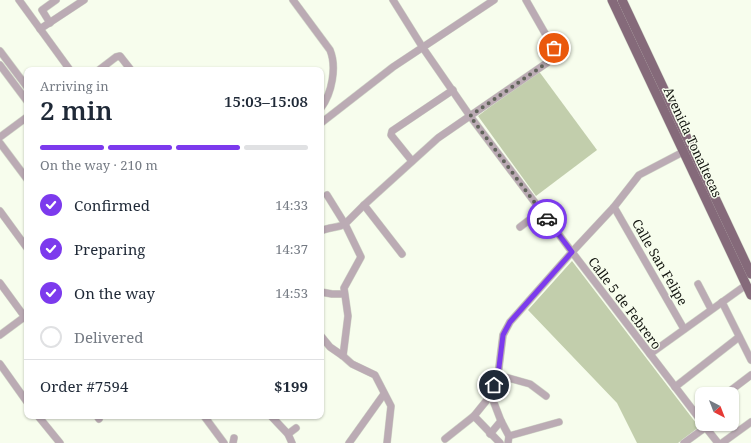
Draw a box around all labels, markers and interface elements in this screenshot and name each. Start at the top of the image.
pin [537,31,571,65]
icon: bag [543,37,565,59]
text: Arriving in [40,77,109,95]
street label: Avenida Tonaltecas [660,84,727,200]
text: 15:03–15:08 [224,91,308,111]
text: 2 min [40,92,113,128]
text: On the way · 210 m [40,156,158,174]
icon: check [40,194,62,216]
text: Confirmed [74,195,150,215]
text: 14:33 [275,196,308,214]
courier [527,199,567,239]
icon: car [536,208,558,230]
street label: Calle San Felipe [628,215,692,309]
icon: check [40,238,62,260]
text: Preparing [74,239,145,259]
text: 14:37 [275,240,308,258]
street label: Calle 5 de Febrero [584,253,666,353]
icon: check [40,282,62,304]
text: On the way [74,283,155,303]
text: 14:53 [275,284,308,302]
text: Delivered [74,327,143,347]
pin [477,368,511,402]
icon: home [483,374,505,396]
text: Order #7594 [40,376,128,396]
text: $199 [274,376,308,396]
north arrow [695,387,739,431]
map controls [695,387,739,431]

